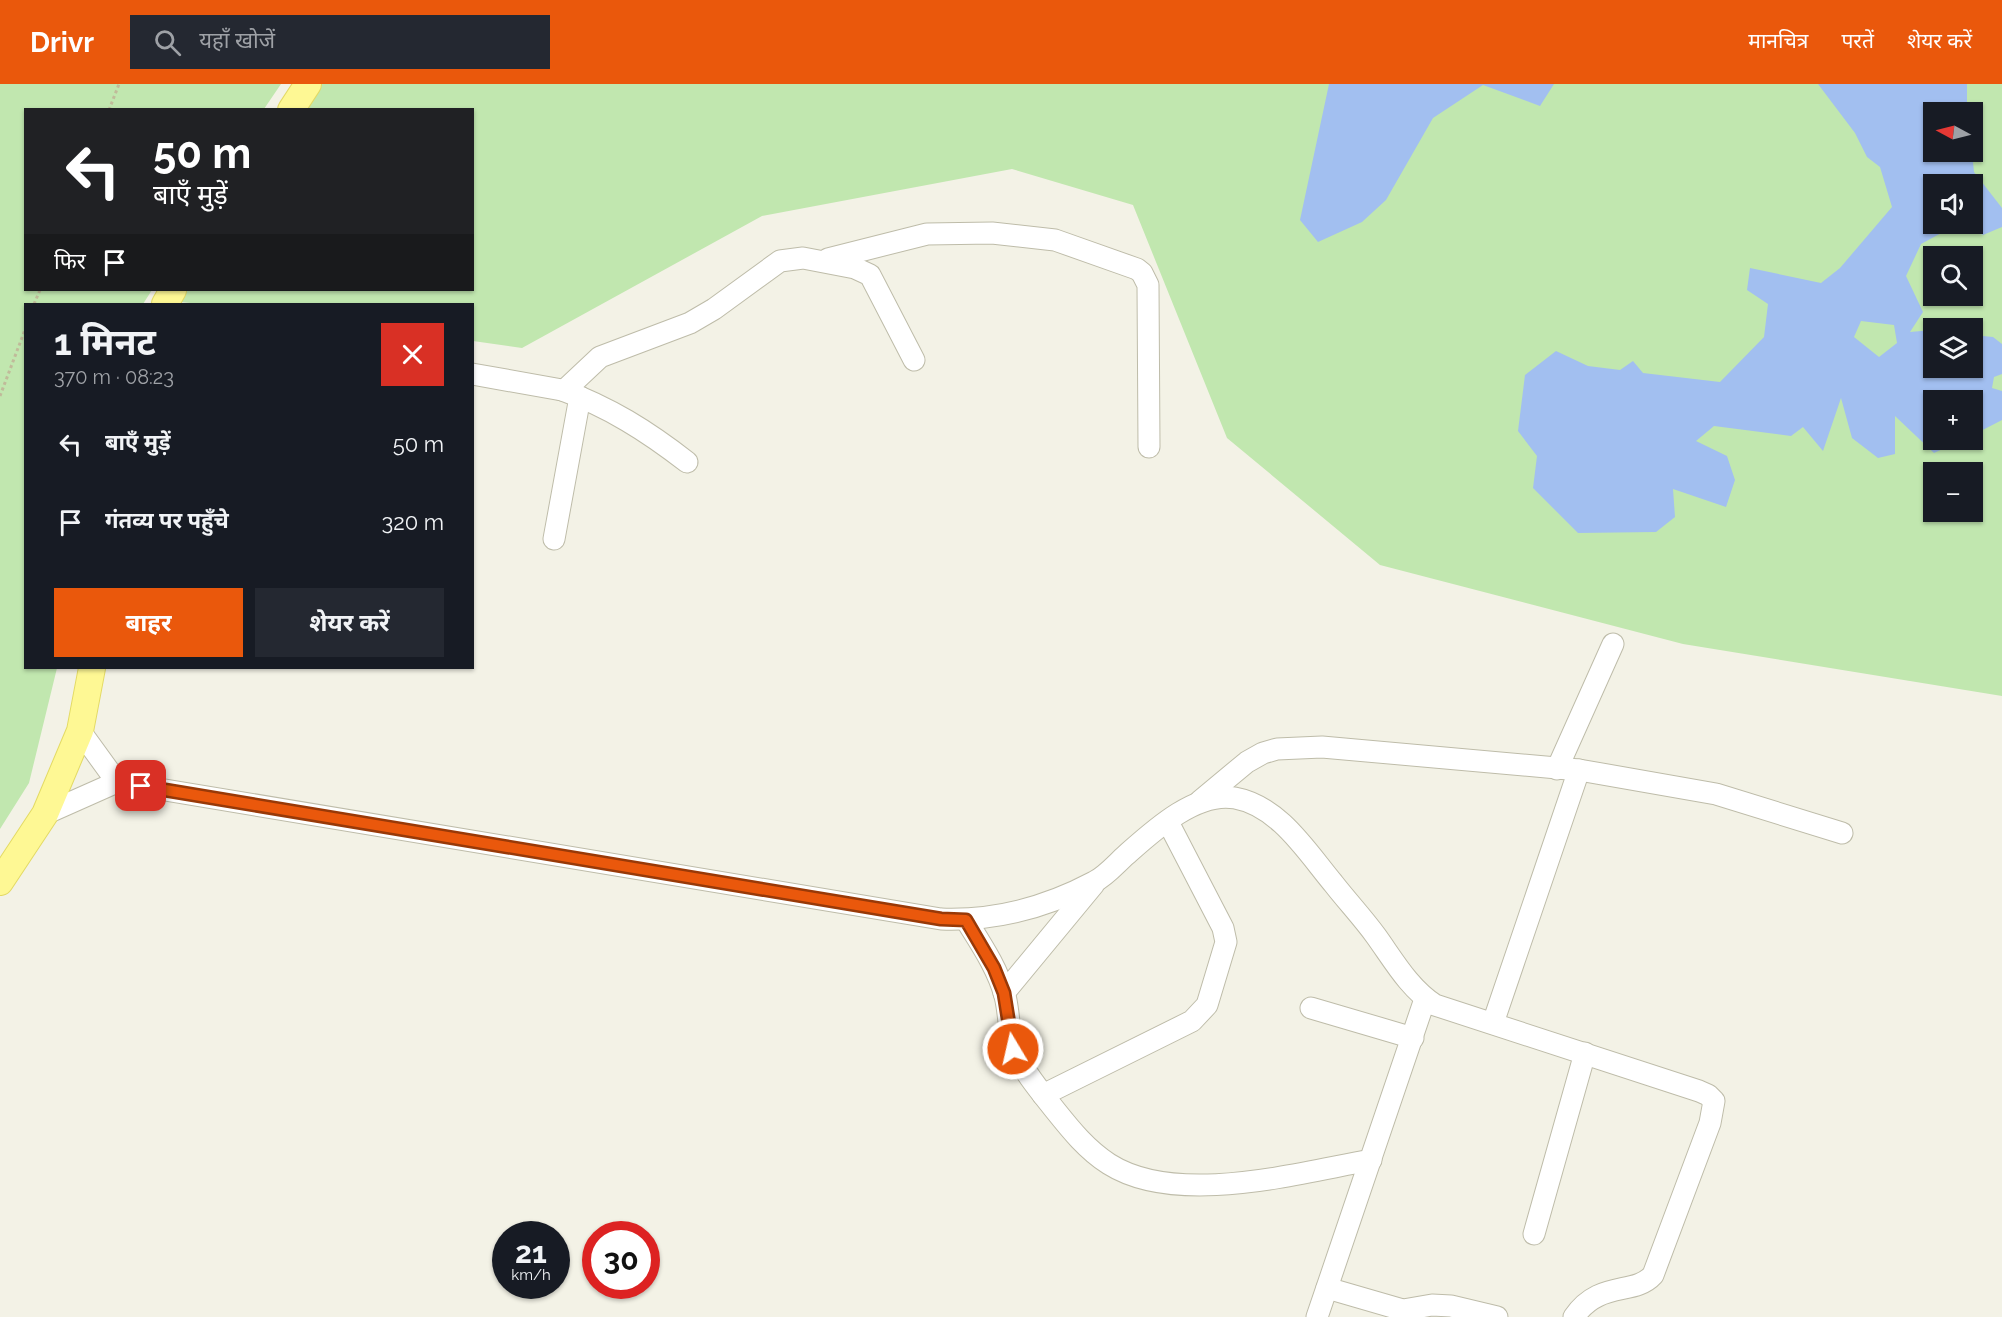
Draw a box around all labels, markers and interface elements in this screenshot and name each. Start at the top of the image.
search box [130,15,550,69]
text: Drivr [30,26,94,59]
icon: search [151,26,184,59]
text: यहाँ खोजें [199,27,275,53]
text: मानचित्र [1748,28,1808,53]
text: परतें [1841,28,1874,53]
text: शेयर करें [1907,28,1972,53]
north arrow [1923,102,1983,162]
map controls [1923,102,1983,522]
text: 50 m [153,129,251,178]
icon: left [54,132,132,210]
button: sound [1923,174,1983,234]
text: बाएँ मुड़ें [153,179,228,210]
icon: arrive [98,246,131,279]
button: search [1923,246,1983,306]
text: फिर [54,248,86,274]
button: layers [1923,318,1983,378]
text: 1 मिनट [54,321,156,363]
button: close [381,323,444,386]
text: 370 m · 08:23 [54,365,174,389]
button: + [1923,390,1983,450]
icon: left [54,428,87,461]
text: बाएँ मुड़ें [105,429,171,455]
text: 50 m [393,431,444,457]
button: − [1923,462,1983,522]
icon: arrive [54,506,87,539]
text: गंतव्य पर पहुँचे [105,507,229,533]
text: 320 m [381,509,444,535]
button: बाहर [54,588,243,657]
button: शेयर करें [255,588,444,657]
pin [115,760,166,811]
icon: arrive [124,769,157,802]
position arrow [981,1017,1045,1081]
speed limit sign: 30 [582,1221,660,1299]
text: 21 [515,1235,547,1270]
text: km/h [511,1266,551,1284]

